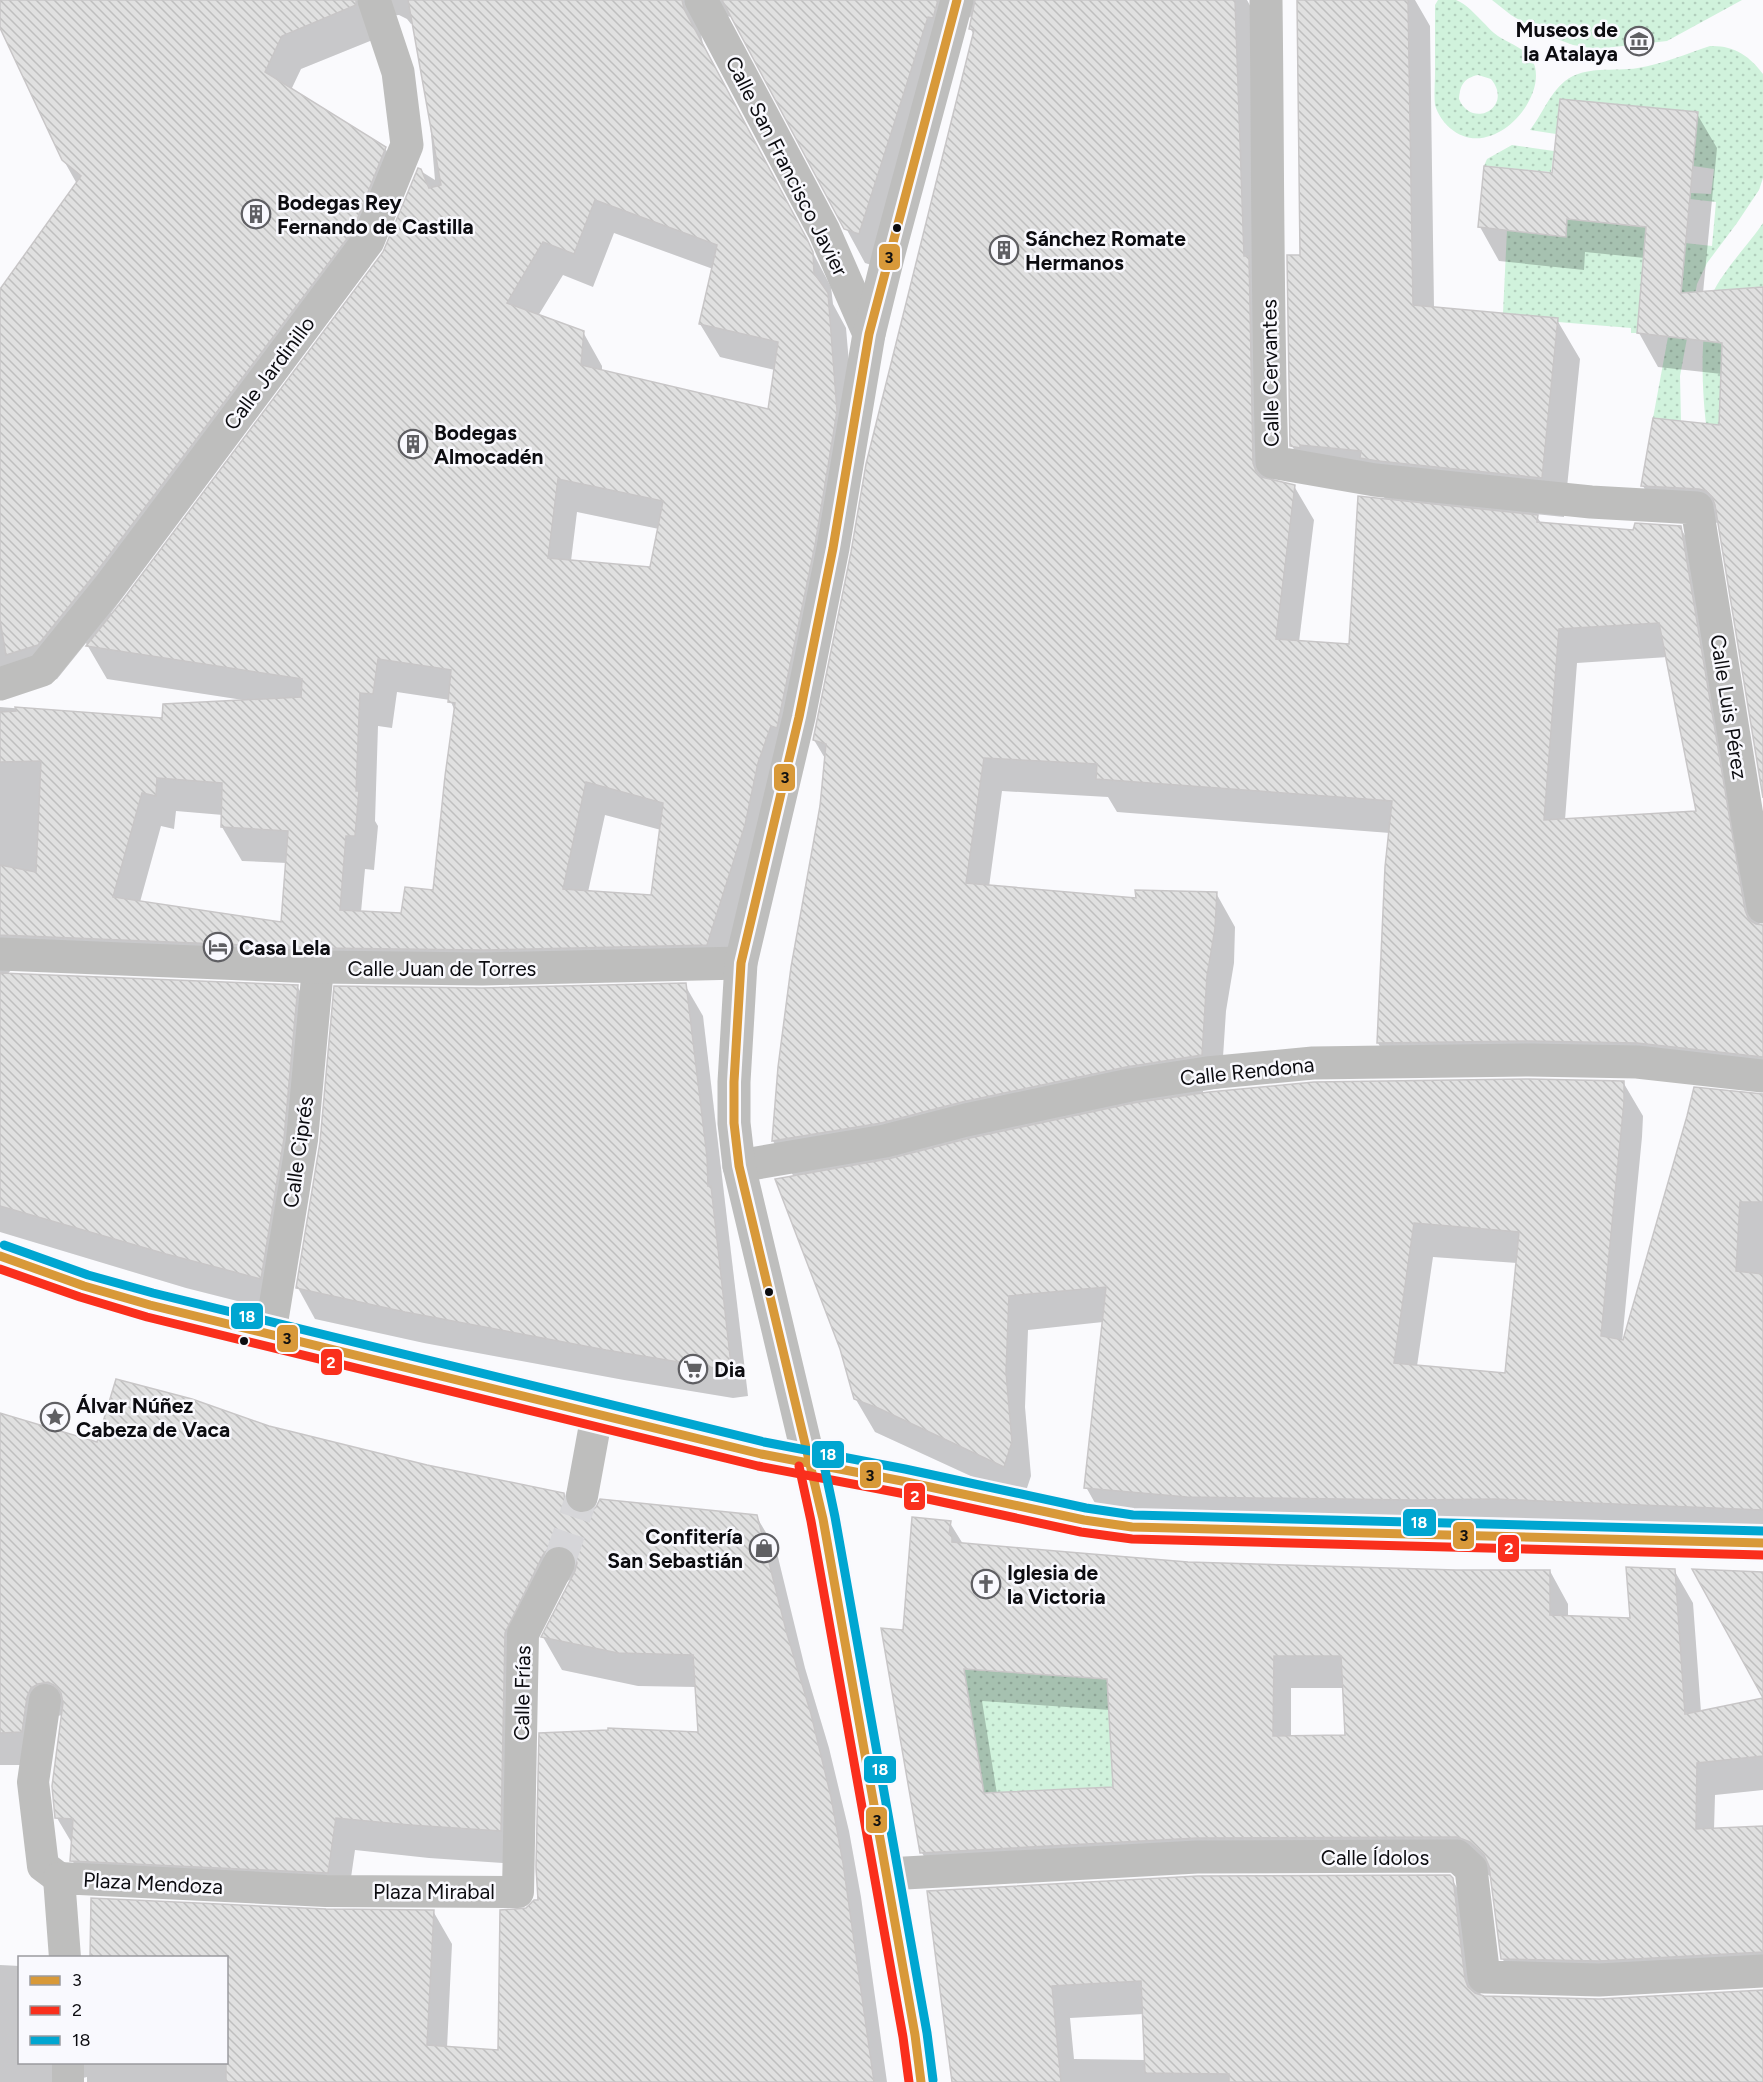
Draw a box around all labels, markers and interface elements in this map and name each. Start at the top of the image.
place label: Museos de la Atalaya [1516,17,1618,66]
museum icon: Museos de la Atalaya [1623,25,1655,57]
street label: Calle San Francisco Javier [721,52,853,280]
place label: Bodegas Rey Fernando de Castilla [277,190,474,239]
building icon: Bodegas Rey Fernando de Castilla [240,198,272,230]
unlabelled marker [891,222,903,234]
place label: Sánchez Romate Hermanos [1025,226,1186,275]
building icon: Sánchez Romate Hermanos [988,234,1020,266]
line badge: 3 [878,243,901,271]
text: 3 [885,248,894,267]
street label: Calle Cervantes [1256,299,1284,447]
street label: Calle Jardinillo [218,311,320,435]
place label: Bodegas Almocadén [434,420,543,469]
building icon: Bodegas Almocadén [397,428,429,460]
street label: Calle Luis Pérez [1705,633,1753,781]
line badge: 3 [773,763,796,792]
text: 3 [781,768,790,787]
hotel icon: Casa Lela [202,931,234,963]
place label: Casa Lela [239,935,331,960]
street label: Calle Juan de Torres [348,956,536,981]
street label: Calle Rendona [1179,1052,1315,1090]
street label: Calle Ciprés [278,1095,318,1209]
unlabelled marker [763,1286,775,1298]
line badge: 18 [230,1302,264,1330]
text: 18 [239,1307,255,1326]
line badge: 3 [276,1324,299,1353]
text: 3 [283,1329,292,1348]
unlabelled marker [238,1335,250,1347]
line badge: 2 [320,1348,343,1376]
text: 2 [326,1353,336,1372]
supermarket icon: Dia [677,1353,709,1385]
place label: Dia [714,1357,745,1382]
place label: Álvar Núñez Cabeza de Vaca [76,1393,230,1442]
place icon: Álvar Núñez Cabeza de Vaca [39,1401,71,1433]
line badge: 18 [811,1440,845,1469]
text: 18 [820,1445,836,1464]
line badge: 3 [859,1461,882,1489]
text: 3 [866,1466,875,1485]
line badge: 2 [903,1482,926,1511]
text: 2 [910,1487,920,1506]
line badge: 18 [1402,1508,1437,1537]
text: 18 [1411,1513,1427,1532]
line badge: 3 [1452,1521,1475,1550]
place label: Confitería San Sebastián [607,1524,743,1573]
text: 3 [1460,1526,1469,1545]
shop icon: Confitería San Sebastián [748,1532,780,1564]
line badge: 2 [1497,1534,1520,1563]
text: 2 [1504,1539,1514,1558]
place label: Iglesia de la Victoria [1007,1560,1106,1609]
church icon: Iglesia de la Victoria [970,1568,1002,1600]
street label: Calle Frías [509,1645,535,1741]
line badge: 18 [863,1755,897,1784]
text: 18 [872,1760,888,1779]
line badge: 3 [865,1806,888,1834]
text: 3 [873,1811,882,1830]
street label: Calle Ídolos [1321,1845,1429,1870]
street label: Plaza Mendoza [82,1867,224,1899]
street label: Plaza Mirabal [373,1879,495,1904]
legend [18,1956,228,2064]
text: 3 [72,1969,82,1991]
text: 2 [72,1999,82,2021]
text: 18 [72,2029,91,2051]

